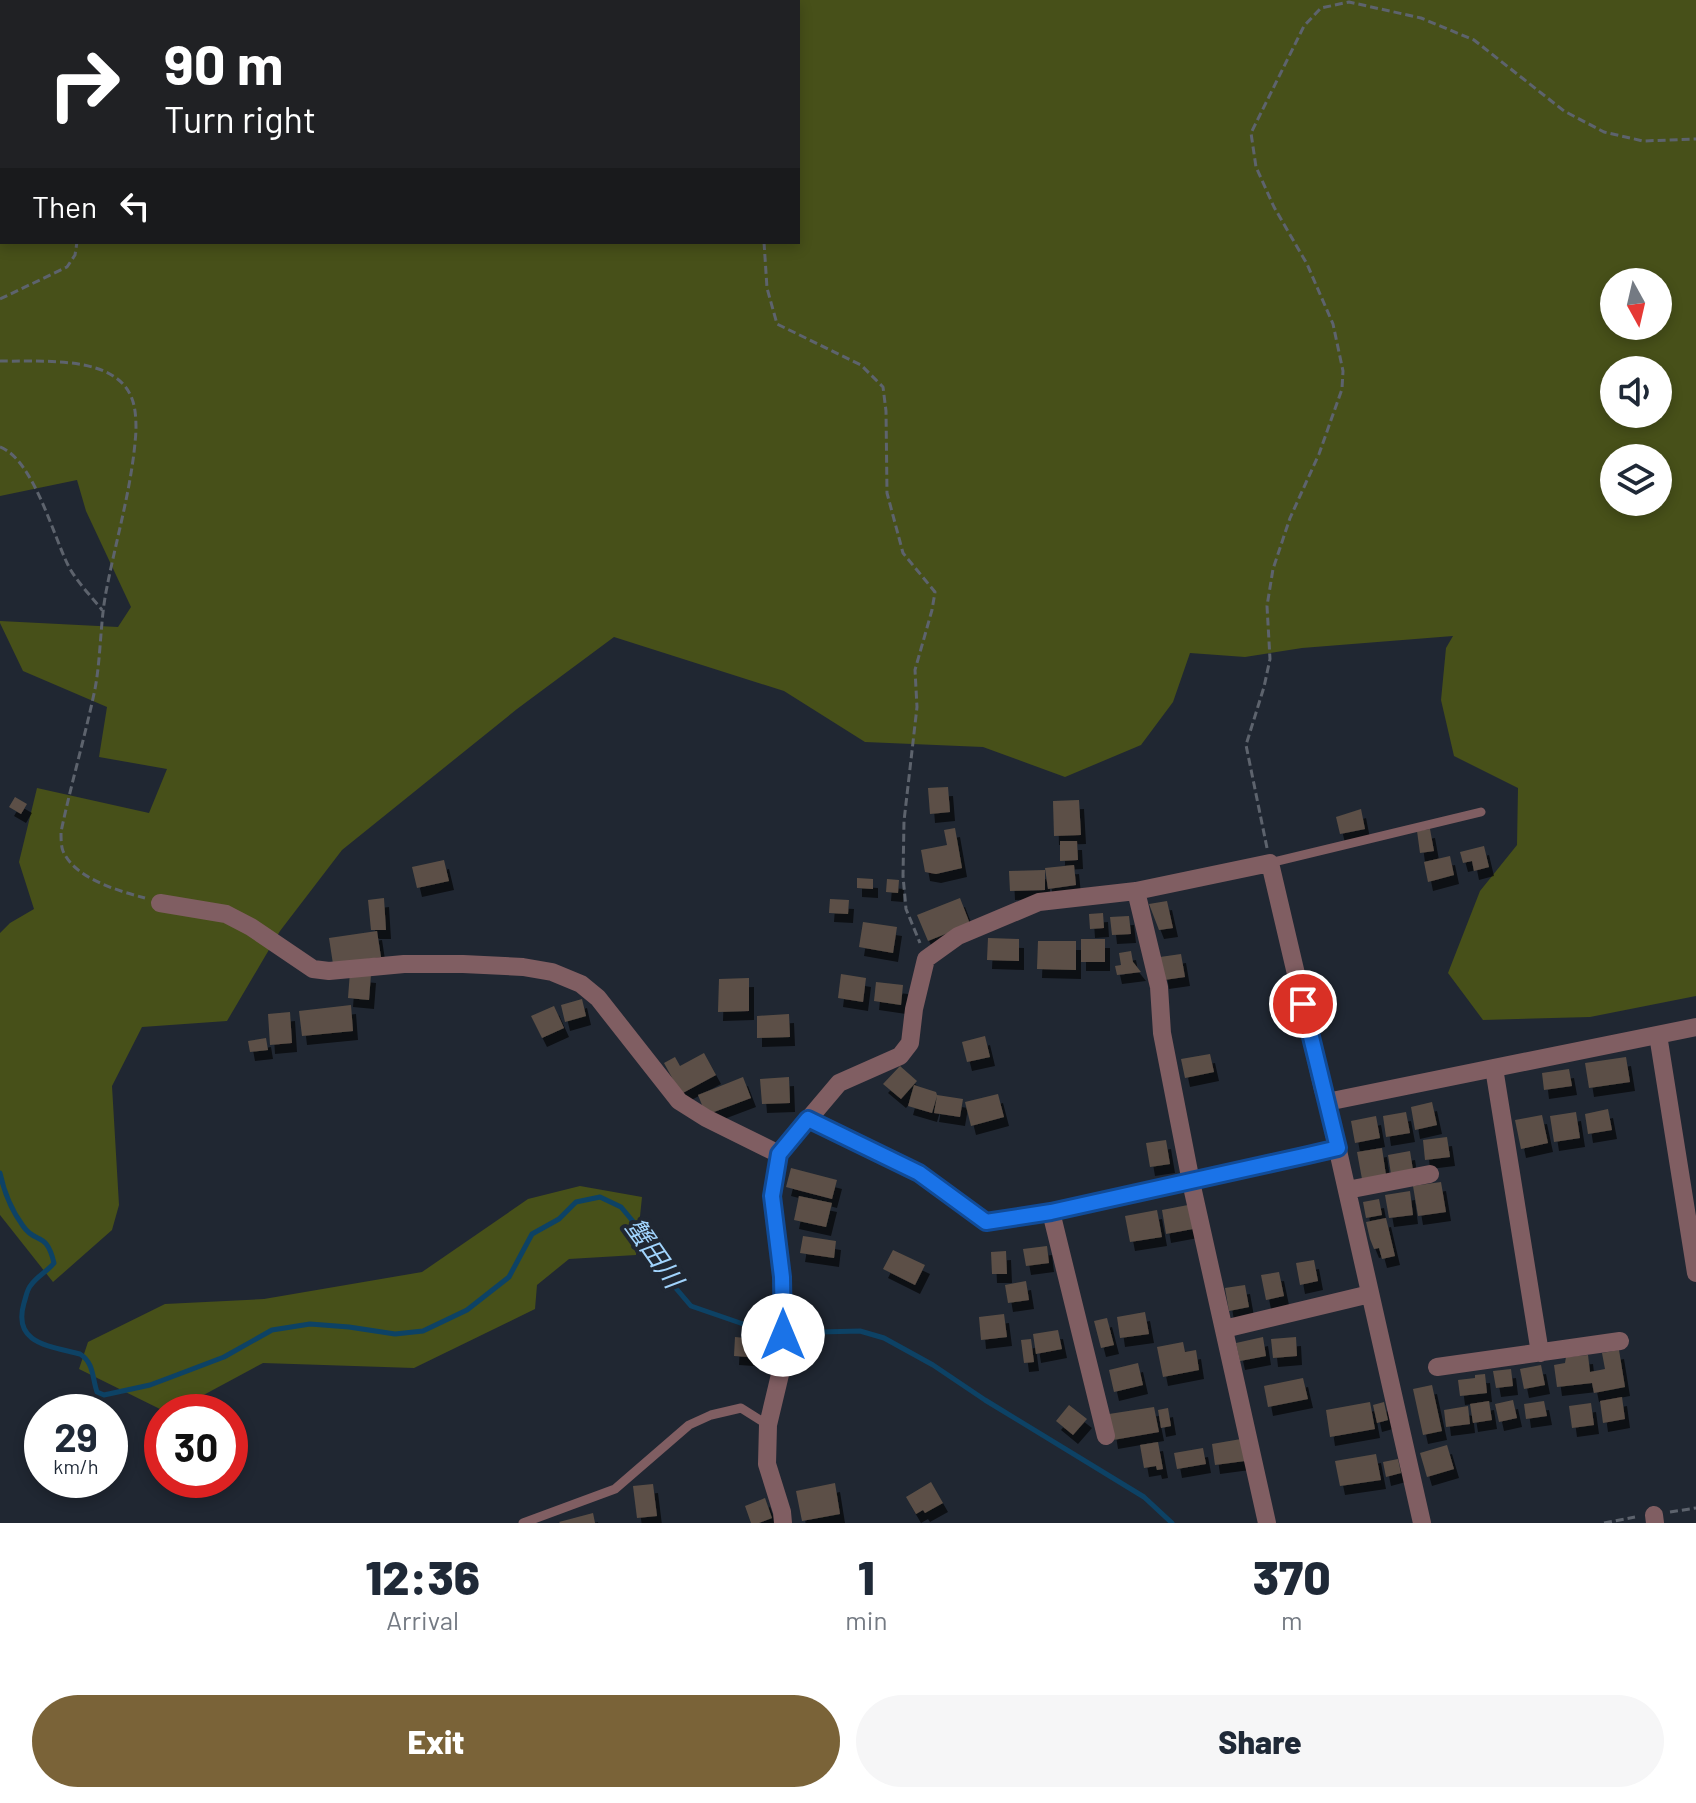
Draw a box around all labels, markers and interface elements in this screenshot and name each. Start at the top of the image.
text: 90 m [164,29,284,96]
icon: right [32,32,136,136]
text: Turn right [164,97,316,140]
icon: left [113,184,157,228]
text: Then [32,188,97,224]
north arrow [1600,268,1672,340]
map controls [1600,268,1672,516]
button: sound [1600,356,1672,428]
button: layers [1600,444,1672,516]
pin [1269,970,1337,1038]
icon: arrive [1281,982,1325,1026]
water label: 蟹田川 [620,1211,692,1295]
position arrow [741,1293,825,1377]
speed limit sign: 30 [144,1394,248,1498]
text: 29 [54,1412,98,1460]
text: km/h [53,1454,99,1478]
text: 12:36 [365,1547,480,1605]
text: 1 [858,1547,875,1605]
text: 370 [1253,1547,1331,1605]
text: Arrival [386,1604,459,1635]
text: min [845,1604,887,1635]
text: m [1281,1604,1302,1635]
button: Exit [32,1695,840,1787]
button: Share [856,1695,1664,1787]

